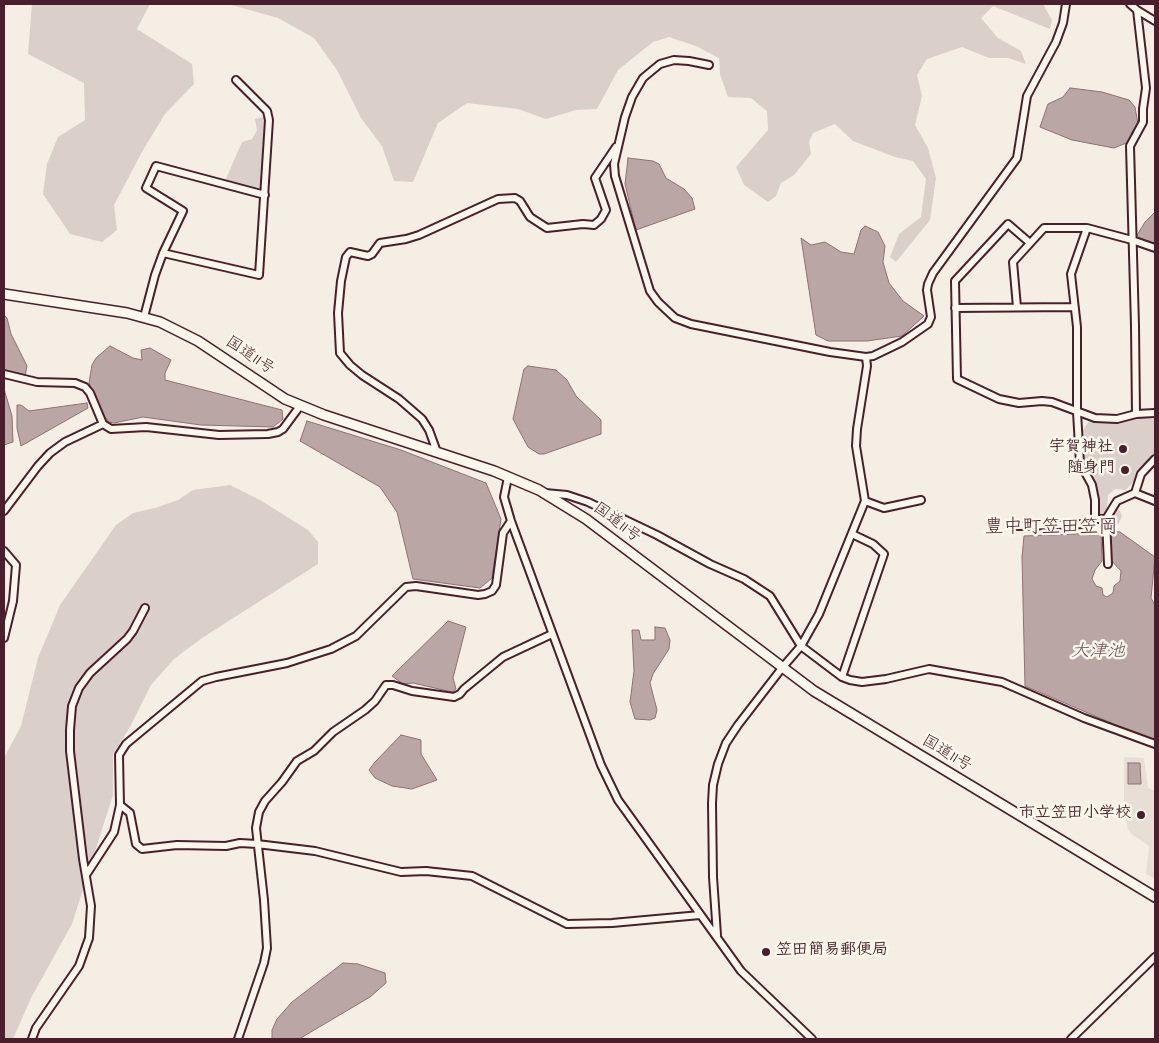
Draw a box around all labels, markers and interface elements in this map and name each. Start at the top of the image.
street label: 国道11号 [221,334,277,380]
place label: 宇賀神社 [1049,439,1113,459]
marker: 宇賀神社 [1117,443,1129,455]
place label: 随身門 [1067,460,1115,480]
marker: 随身門 [1119,464,1131,476]
street label: 国道11号 [588,500,644,548]
district label: 豊中町笠田笠岡 [985,518,1117,540]
water label: 大津池 [1071,643,1125,665]
street label: 国道11号 [917,733,975,777]
place label: 市立笠田小学校 [1019,805,1131,825]
marker: 市立笠田小学校 [1135,809,1147,821]
place label: 笠田簡易郵便局 [776,942,888,962]
marker: 笠田簡易郵便局 [760,946,772,958]

